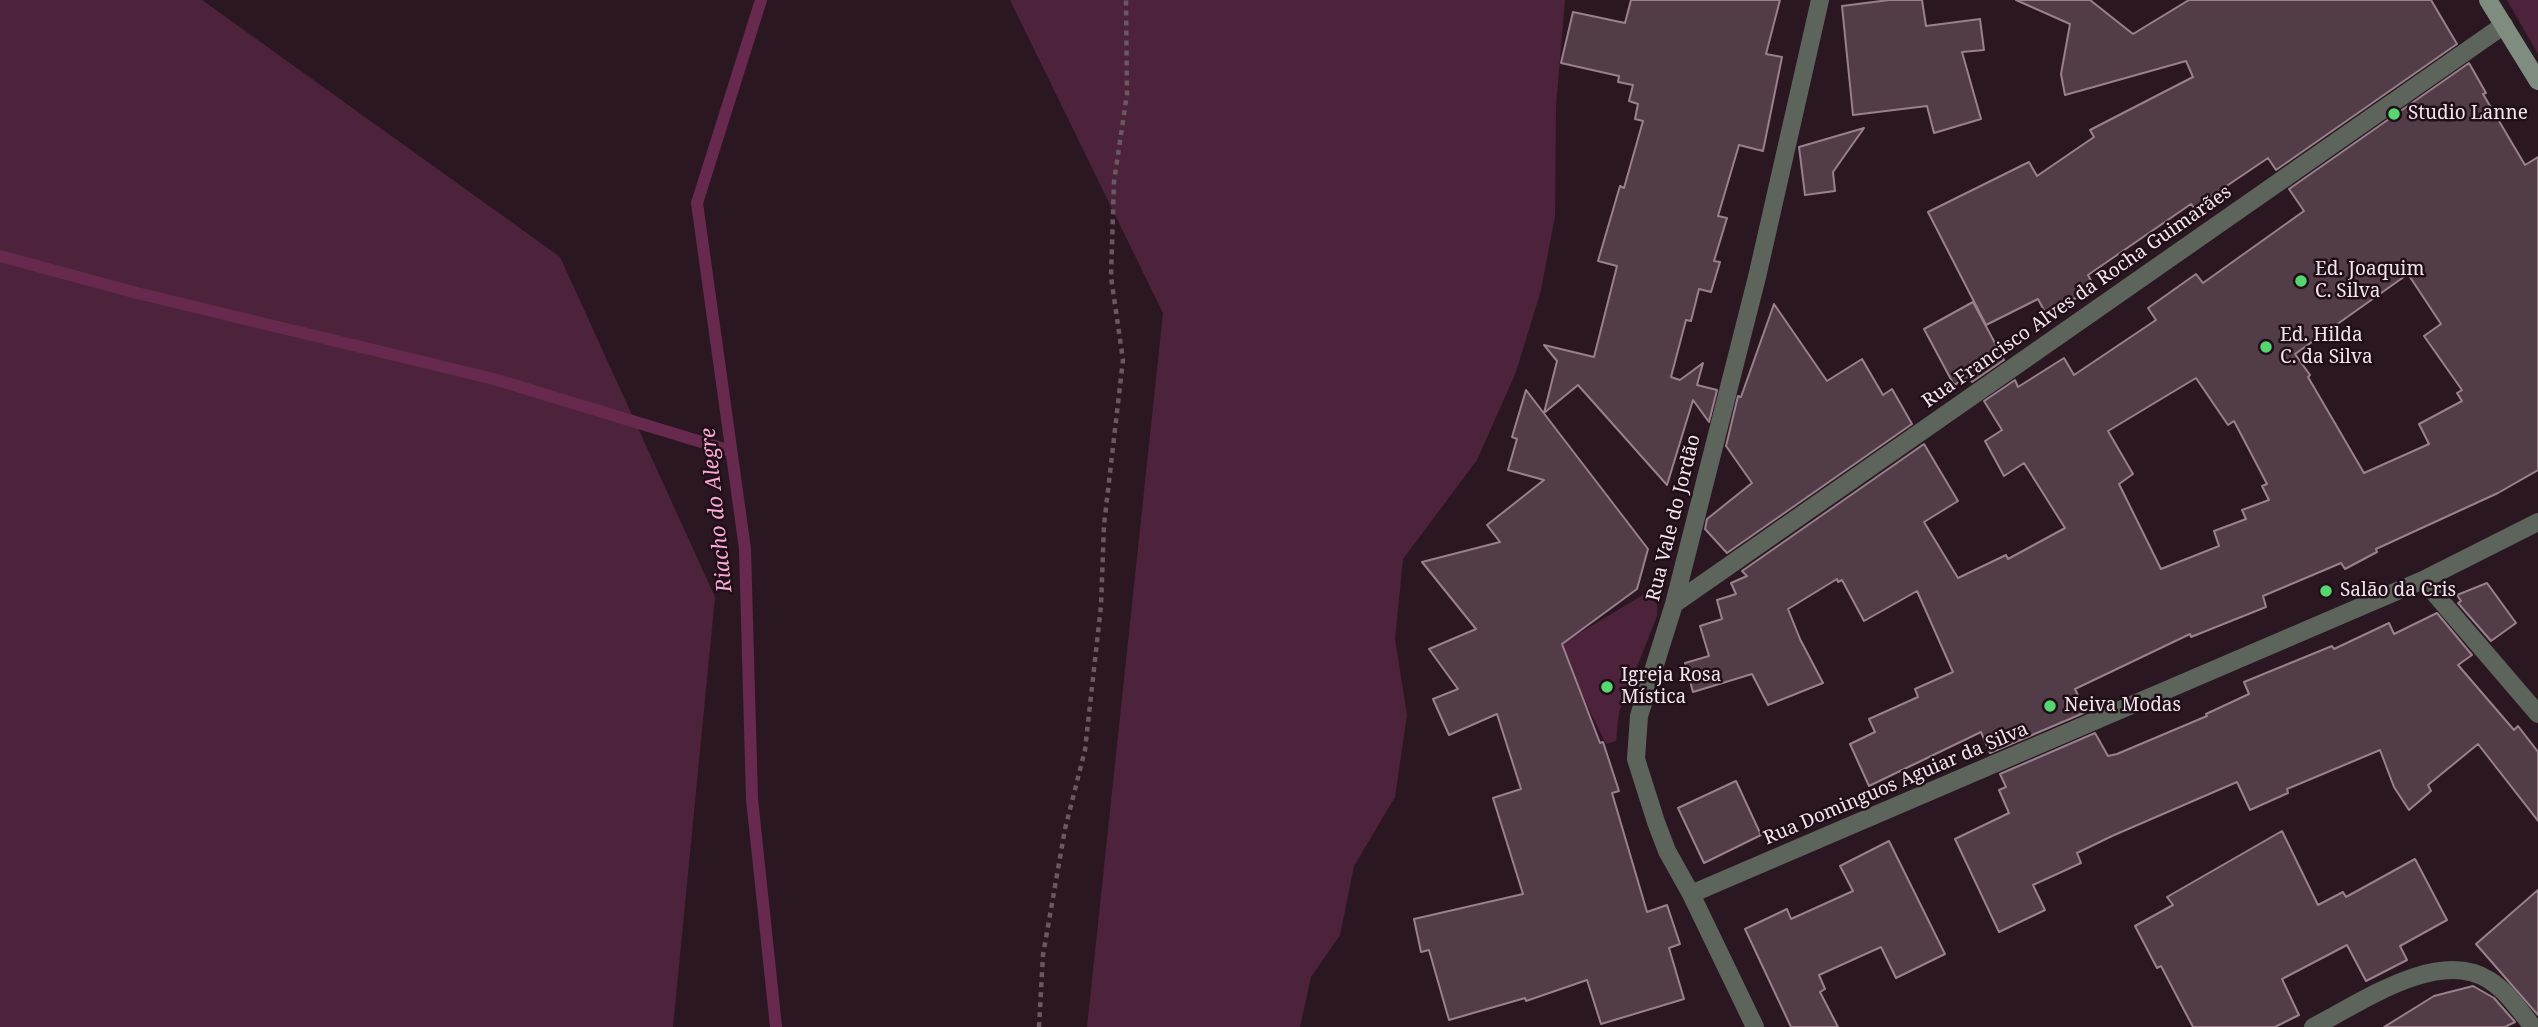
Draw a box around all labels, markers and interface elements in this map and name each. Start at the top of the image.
place label: Studio Lanne [2408,103,2528,125]
marker: Studio Lanne [2386,106,2402,122]
street label: Rua Francisco Alves da Rocha Guimarães [1918,181,2236,413]
place label: Ed. Joaquim C. Silva [2315,259,2424,303]
marker: Ed. Joaquim C. Silva [2293,273,2309,289]
place label: Ed. Hilda C. da Silva [2280,325,2373,369]
marker: Ed. Hilda C. da Silva [2258,339,2274,355]
water label: Riacho do Alegre [696,426,738,594]
street label: Rua Vale do Jordão [1642,432,1706,604]
place label: Salão da Cris [2340,580,2456,602]
marker: Salão da Cris [2318,583,2334,599]
place label: Igreja Rosa Mística [1621,665,1721,709]
marker: Igreja Rosa Mística [1599,679,1615,695]
place label: Neiva Modas [2064,695,2181,717]
marker: Neiva Modas [2042,698,2058,714]
street label: Rua Dominguos Aguiar da Silva [1760,718,2032,850]

